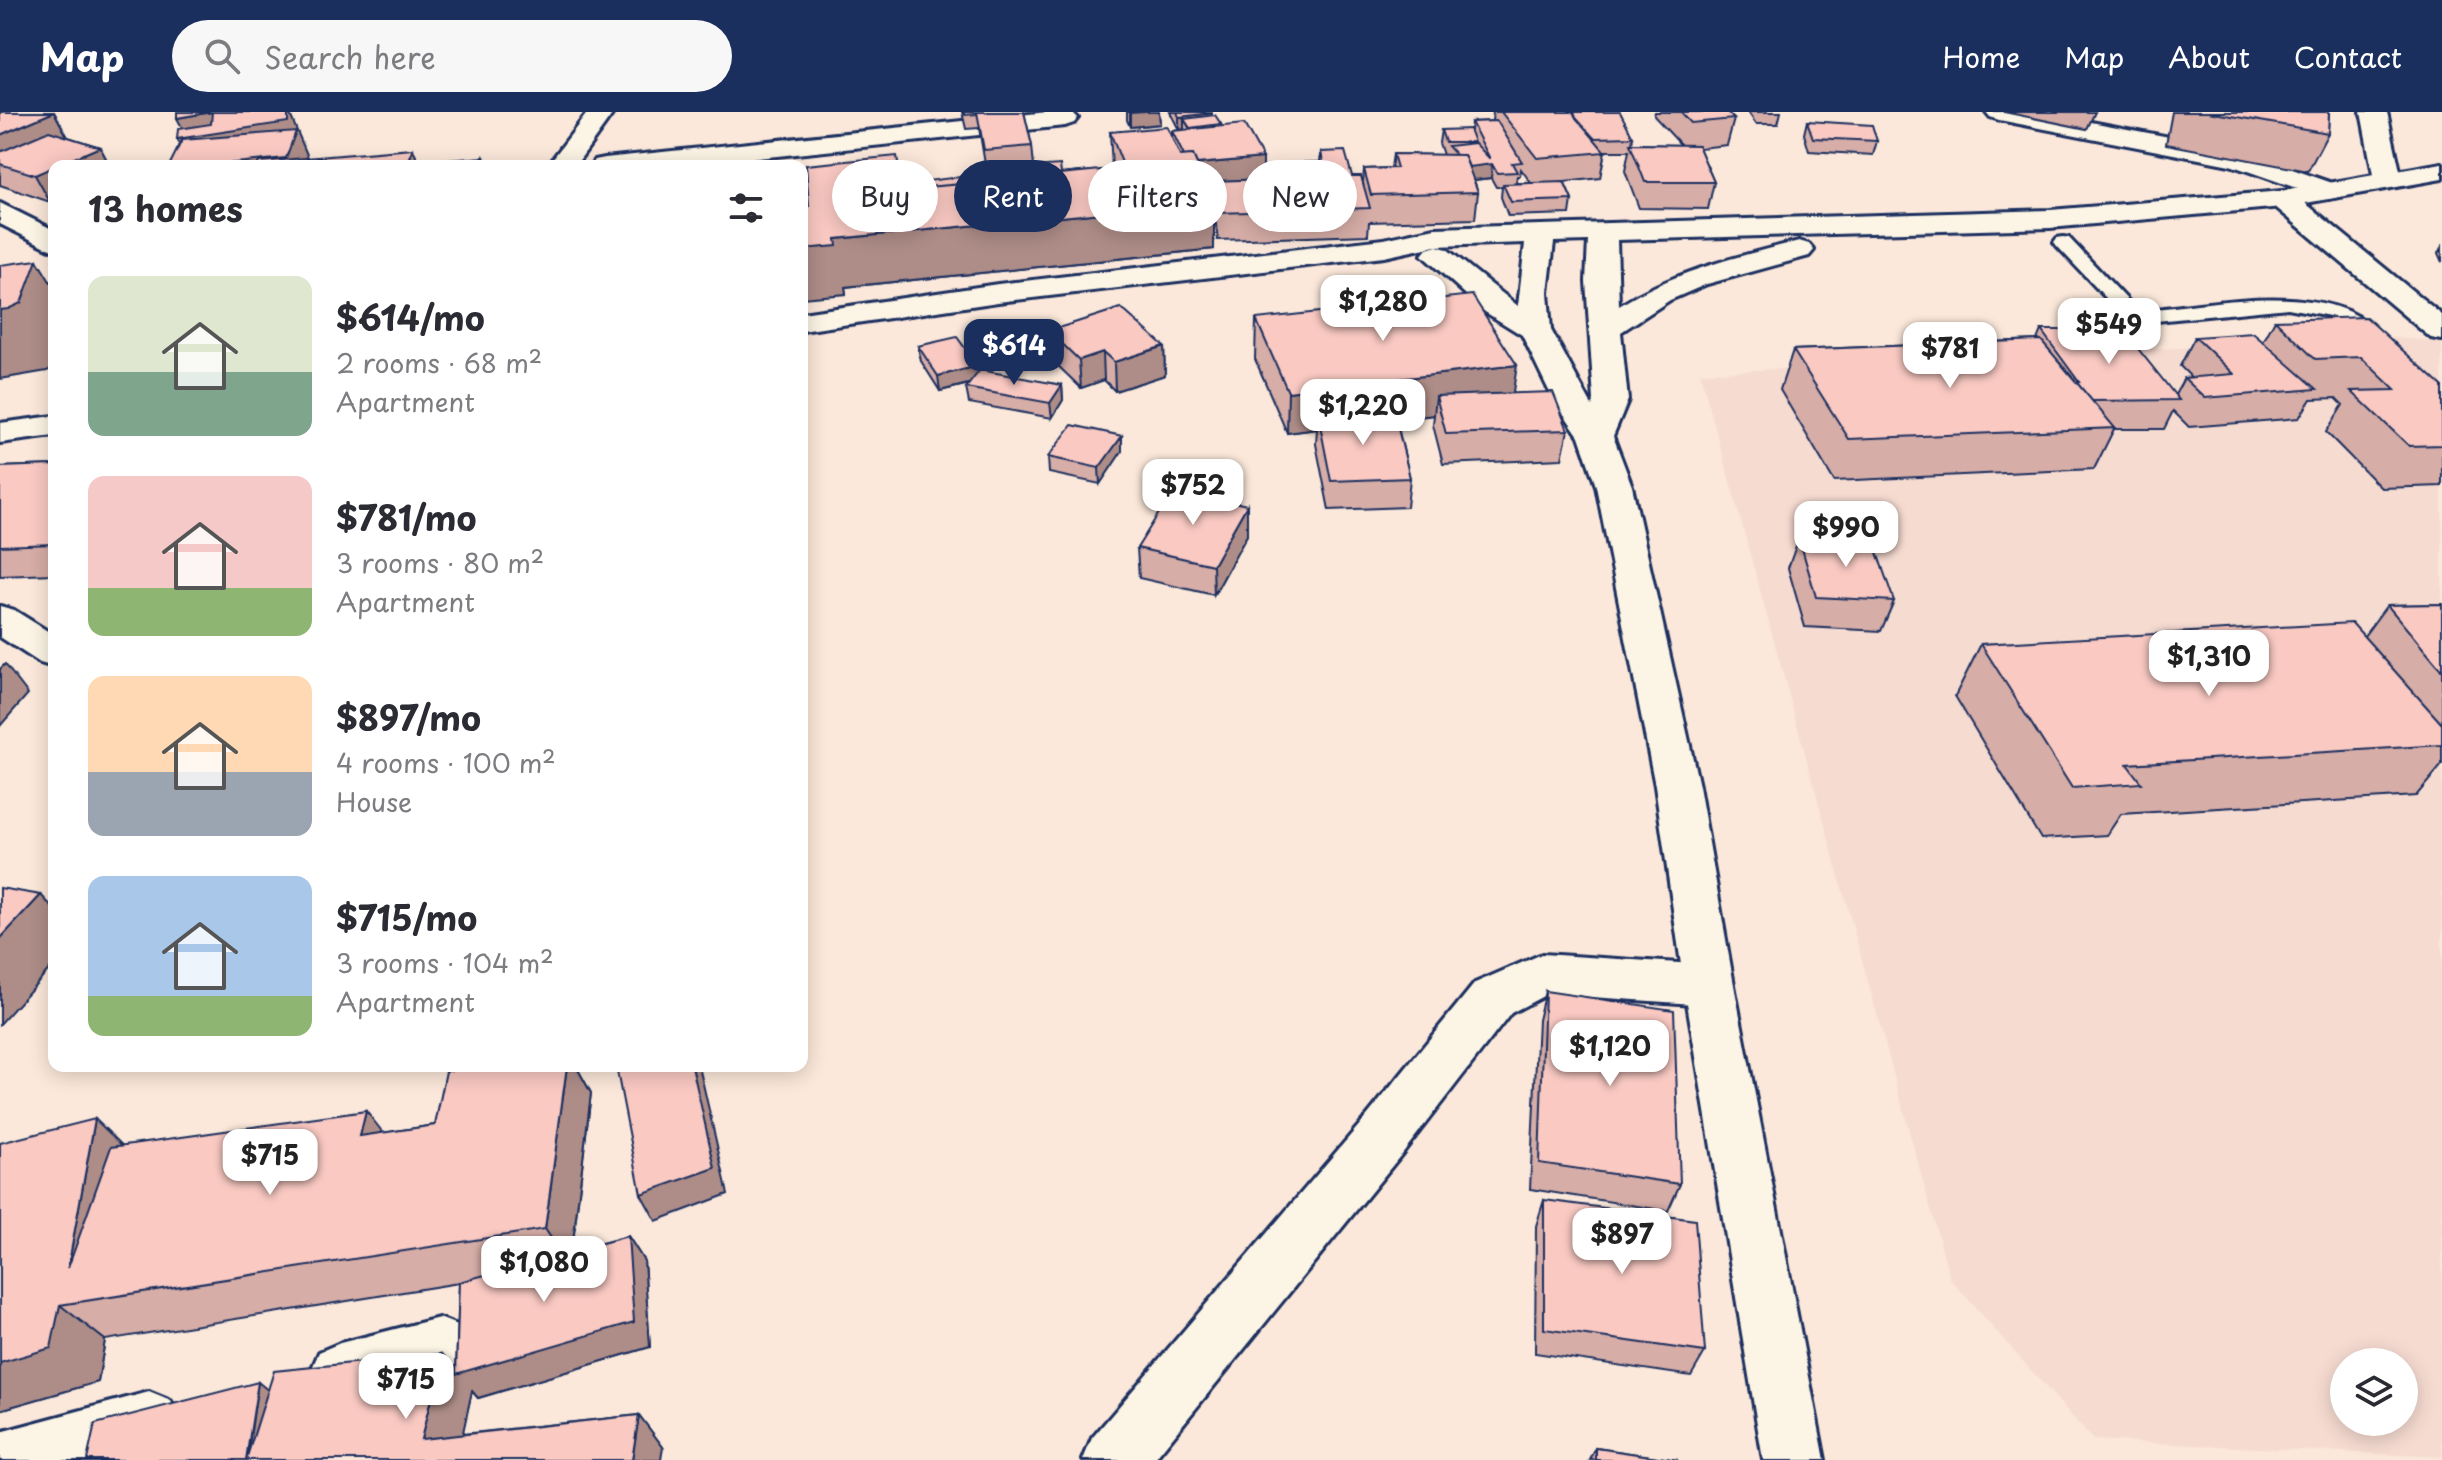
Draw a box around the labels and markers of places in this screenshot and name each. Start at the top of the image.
pin: $1,280 [1318,275,1448,343]
pin: $549 [2062,298,2156,366]
pin: $614 [967,319,1061,387]
pin: $781 [1903,322,1997,390]
pin: $1,220 [1298,379,1428,447]
pin: $752 [1146,459,1240,527]
pin: $990 [1799,501,1893,569]
pin: $1,310 [2144,630,2274,698]
pin: $1,120 [1545,1020,1675,1088]
pin: $715 [223,1129,317,1197]
pin: $897 [1575,1208,1669,1276]
pin: $1,080 [479,1236,609,1304]
pin: $715 [359,1353,453,1421]

